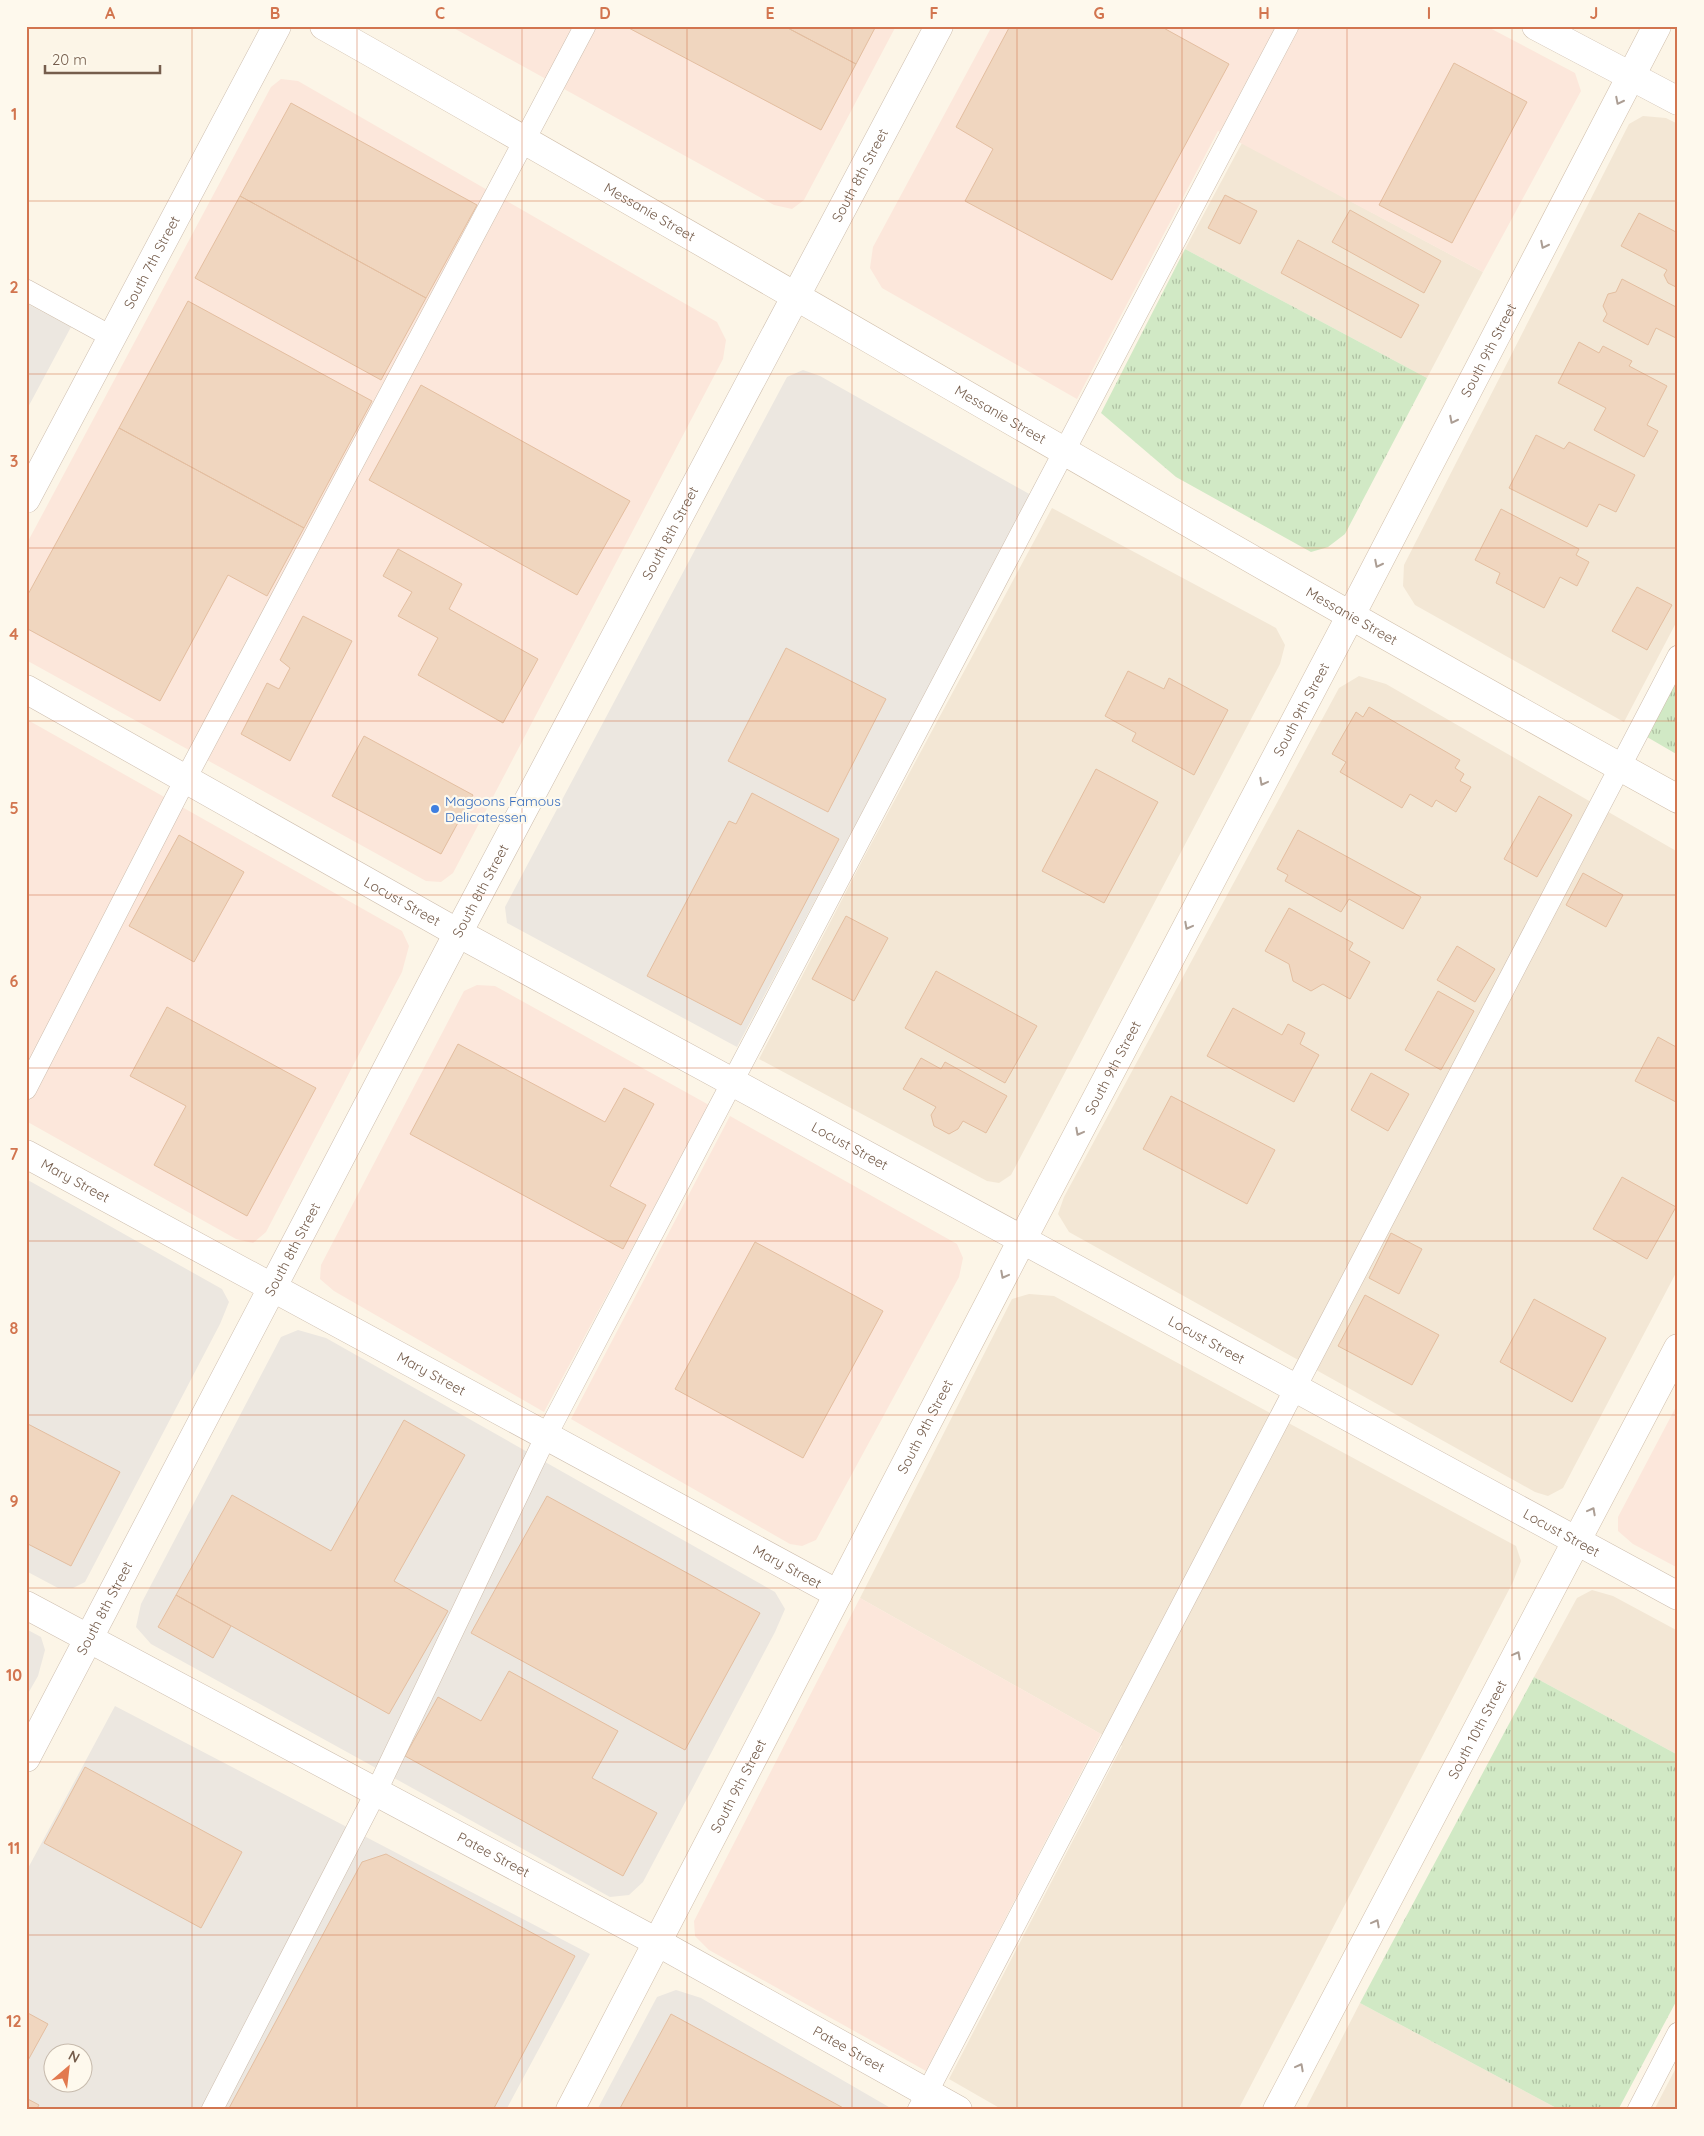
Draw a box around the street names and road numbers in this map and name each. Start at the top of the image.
street label: South 8th Street [828,125,892,225]
street label: Messanie Street [601,179,699,245]
street label: South 7th Street [120,212,184,312]
street label: South 9th Street [1457,300,1520,400]
street label: Messanie Street [952,381,1049,448]
street label: South 8th Street [638,483,702,583]
street label: Messanie Street [1303,583,1401,649]
street label: South 9th Street [1269,659,1333,759]
street label: South 8th Street [448,841,513,941]
street label: Locust Street [361,873,444,930]
street label: South 9th Street [1081,1018,1145,1118]
street label: Locust Street [808,1118,891,1174]
street label: Mary Street [38,1155,113,1207]
street label: South 8th Street [260,1199,324,1299]
street label: Locust Street [1165,1312,1248,1368]
street label: Mary Street [394,1348,469,1400]
street label: South 9th Street [893,1376,957,1477]
street label: Locust Street [1520,1505,1603,1561]
street label: Mary Street [750,1541,825,1593]
street label: South 8th Street [72,1558,136,1658]
street label: South 10th Street [1444,1677,1511,1782]
street label: South 9th Street [706,1736,770,1836]
street label: Patee Street [454,1828,533,1881]
street label: Patee Street [810,2022,888,2076]

